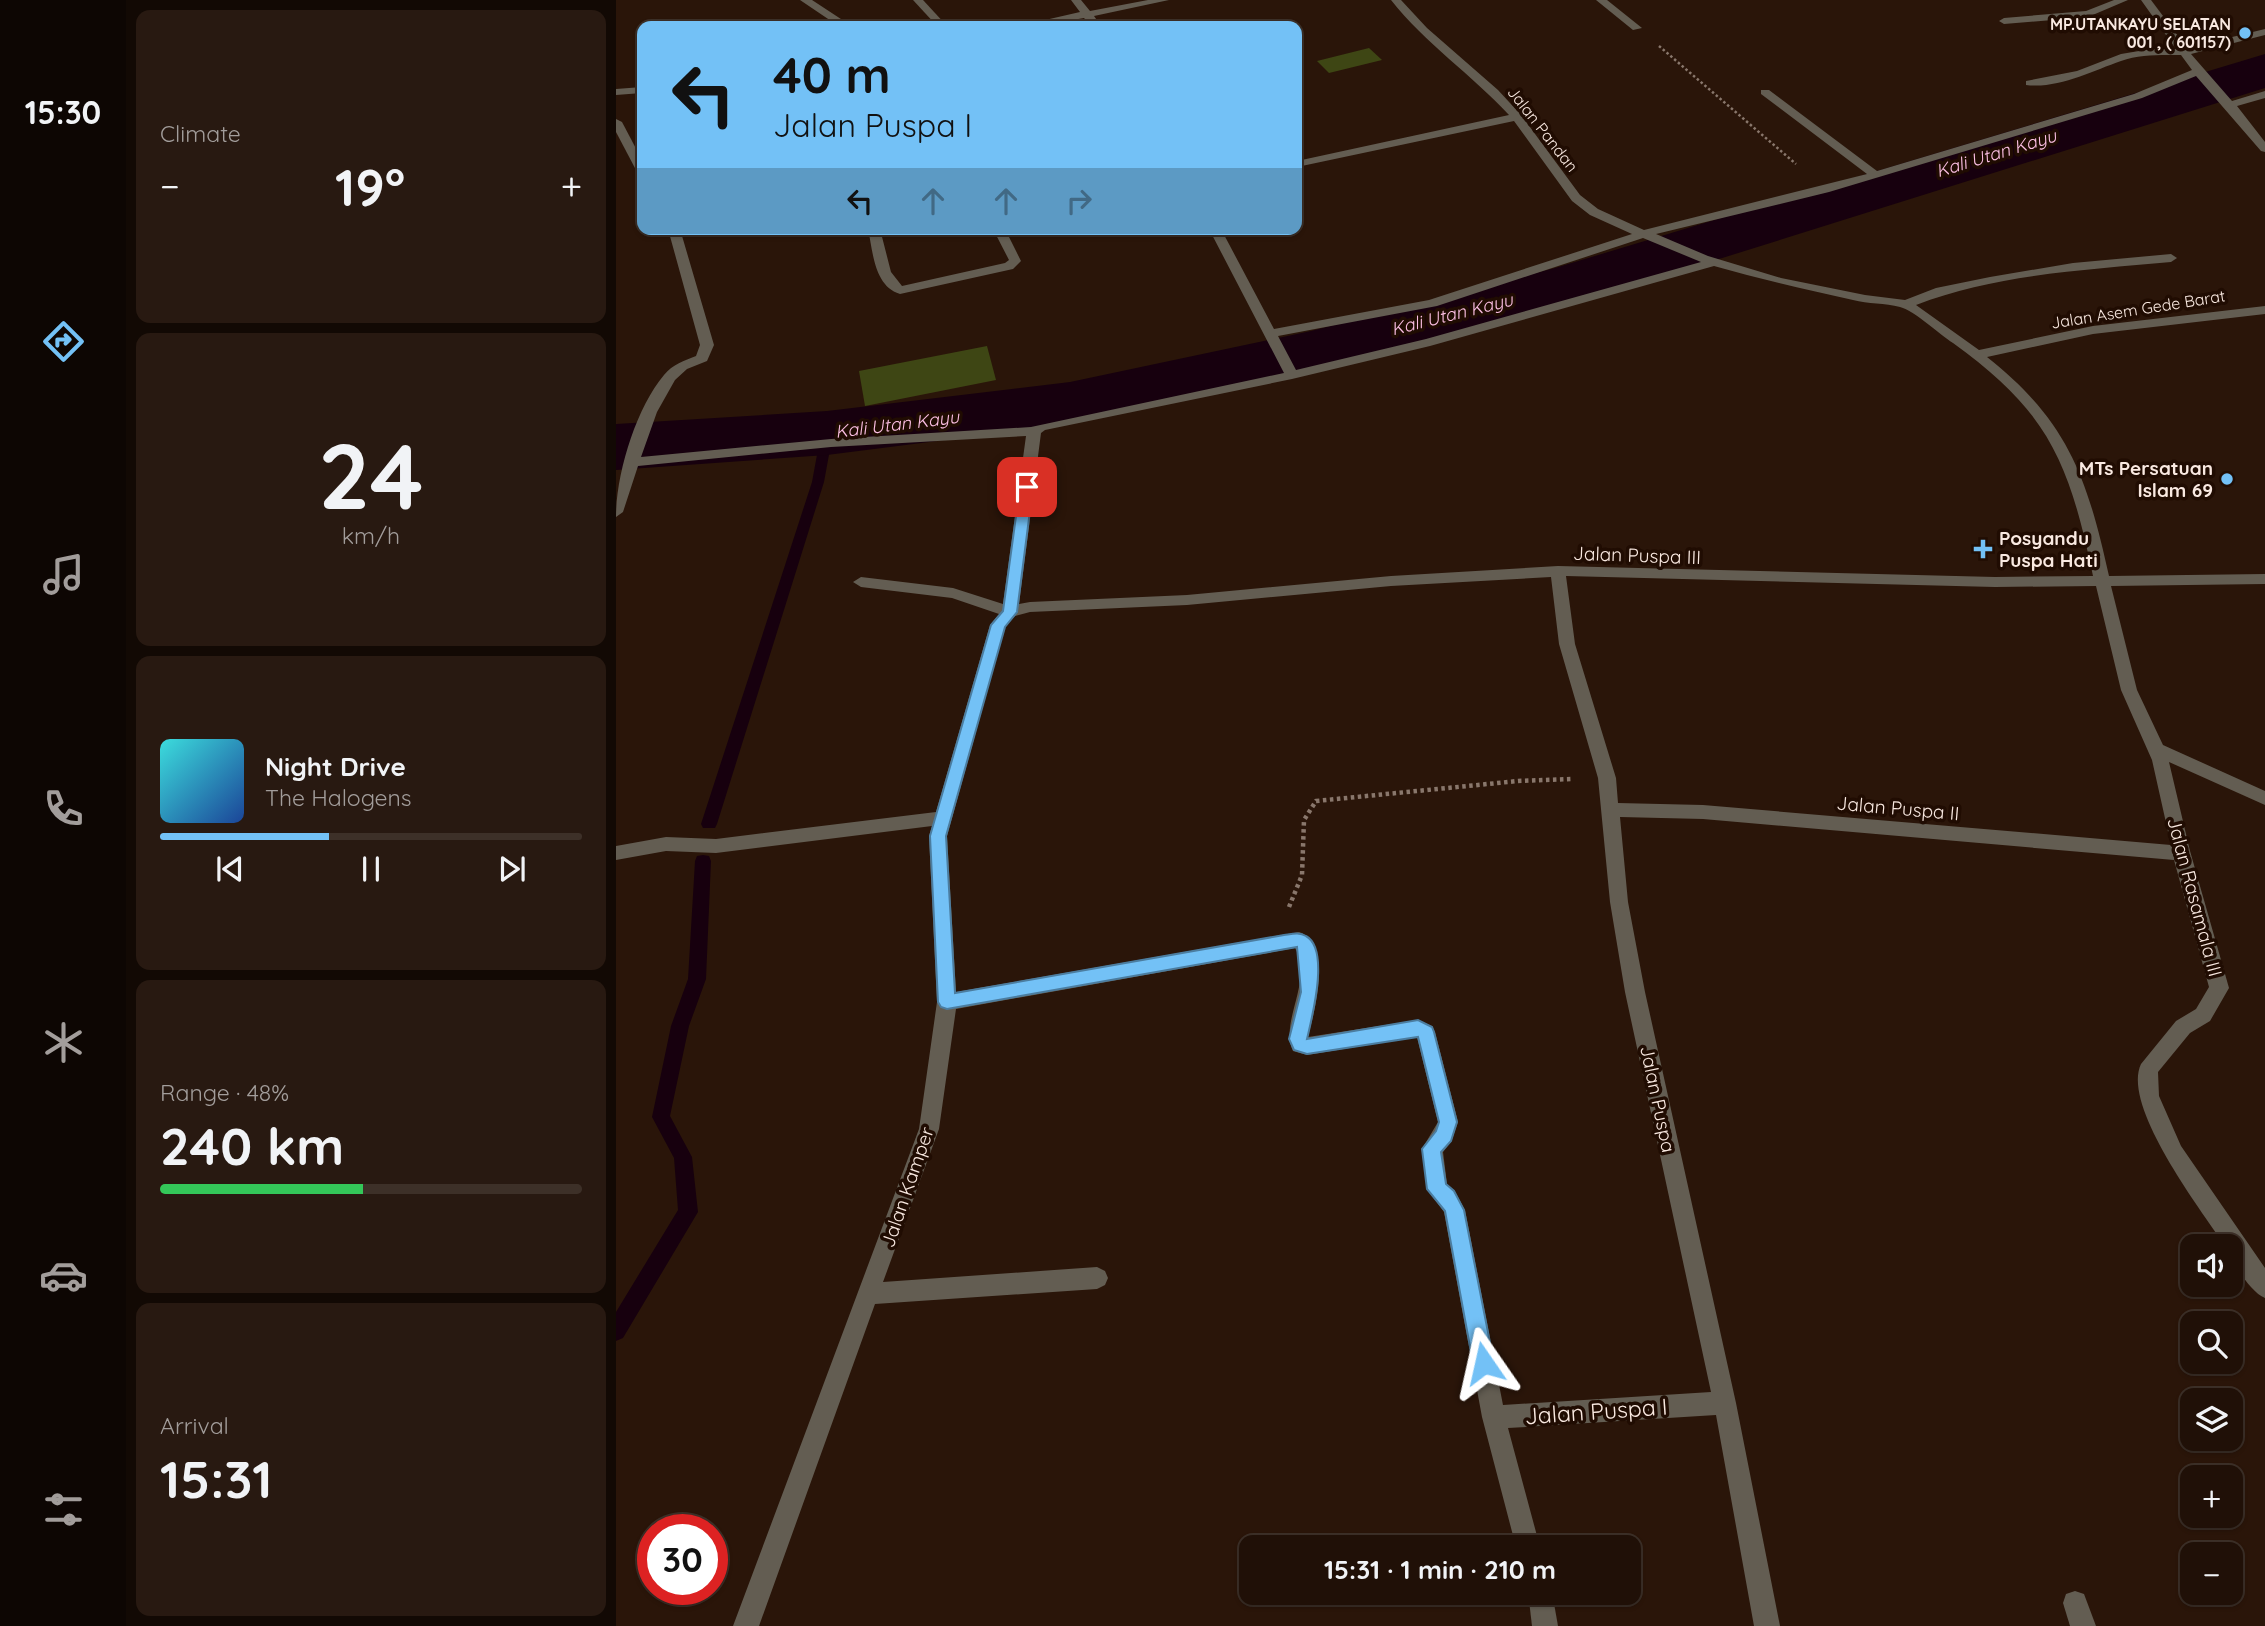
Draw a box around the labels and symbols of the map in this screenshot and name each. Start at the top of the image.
place label: MP.UTANKAYU SELATAN 001 , ( 601157) [2050,14,2231,52]
marker: MP.UTANKAYU SELATAN 001 , ( 601157) [2237,25,2253,41]
street label: Jalan Pandan [1503,82,1583,176]
water label: Kali Utan Kayu [1933,123,2061,182]
street label: Jalan Asem Gede Barat [2049,285,2227,333]
water label: Kali Utan Kayu [1389,287,1517,340]
water label: Kali Utan Kayu [834,405,962,443]
place label: MTs Persatuan Islam 69 [2079,456,2213,502]
pin [997,457,1057,517]
marker: MTs Persatuan Islam 69 [2219,471,2235,487]
place label: Posyandu Puspa Hati [1999,526,2098,572]
marker: Posyandu Puspa Hati [1973,539,1993,559]
street label: Jalan Puspa III [1573,541,1701,569]
street label: Jalan Puspa II [1836,791,1960,825]
street label: Jalan Rasamala III [2162,815,2228,979]
street label: Jalan Puspa [1635,1043,1681,1155]
street label: Jalan Kamper [875,1123,939,1250]
position arrow [1447,1326,1521,1400]
street label: Jalan Puspa I [1524,1392,1668,1430]
speed limit sign: 30 [637,1514,728,1605]

